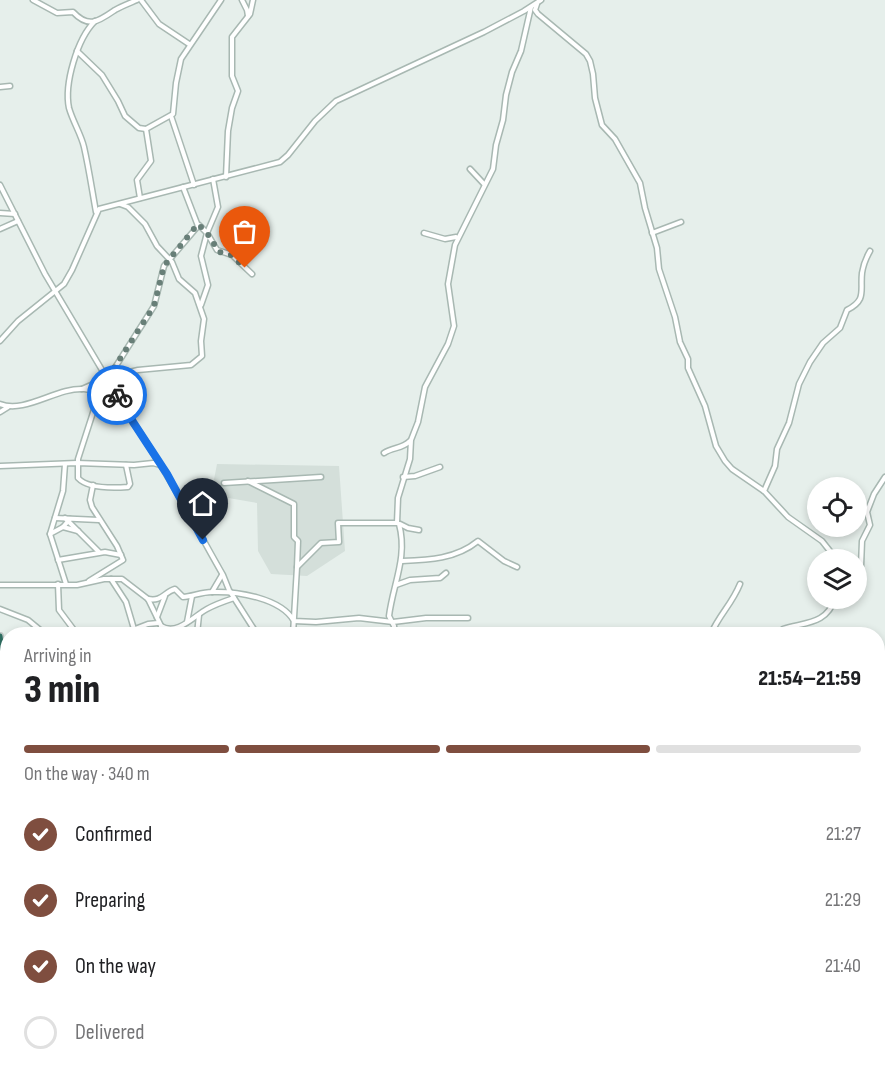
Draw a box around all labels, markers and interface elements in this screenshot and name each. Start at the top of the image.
pin [219,206,270,268]
icon: bag [228,215,261,248]
courier [87,365,147,425]
icon: bike [101,379,134,412]
map controls [807,477,867,609]
button: locate [807,477,867,537]
pin [177,478,228,540]
icon: home [186,487,219,520]
button: layers [807,549,867,609]
text: Arriving in [24,644,92,668]
text: 21:54–21:59 [758,665,861,692]
text: 3 min [24,667,100,714]
text: On the way · 340 m [24,762,150,786]
icon: check [24,818,57,851]
text: Confirmed [75,821,152,848]
text: 21:27 [826,822,861,846]
icon: check [24,884,57,917]
text: Preparing [75,887,145,914]
text: 21:29 [825,888,861,912]
icon: check [24,950,57,983]
text: On the way [75,953,156,980]
text: 21:40 [825,954,861,978]
text: Delivered [75,1019,144,1046]

